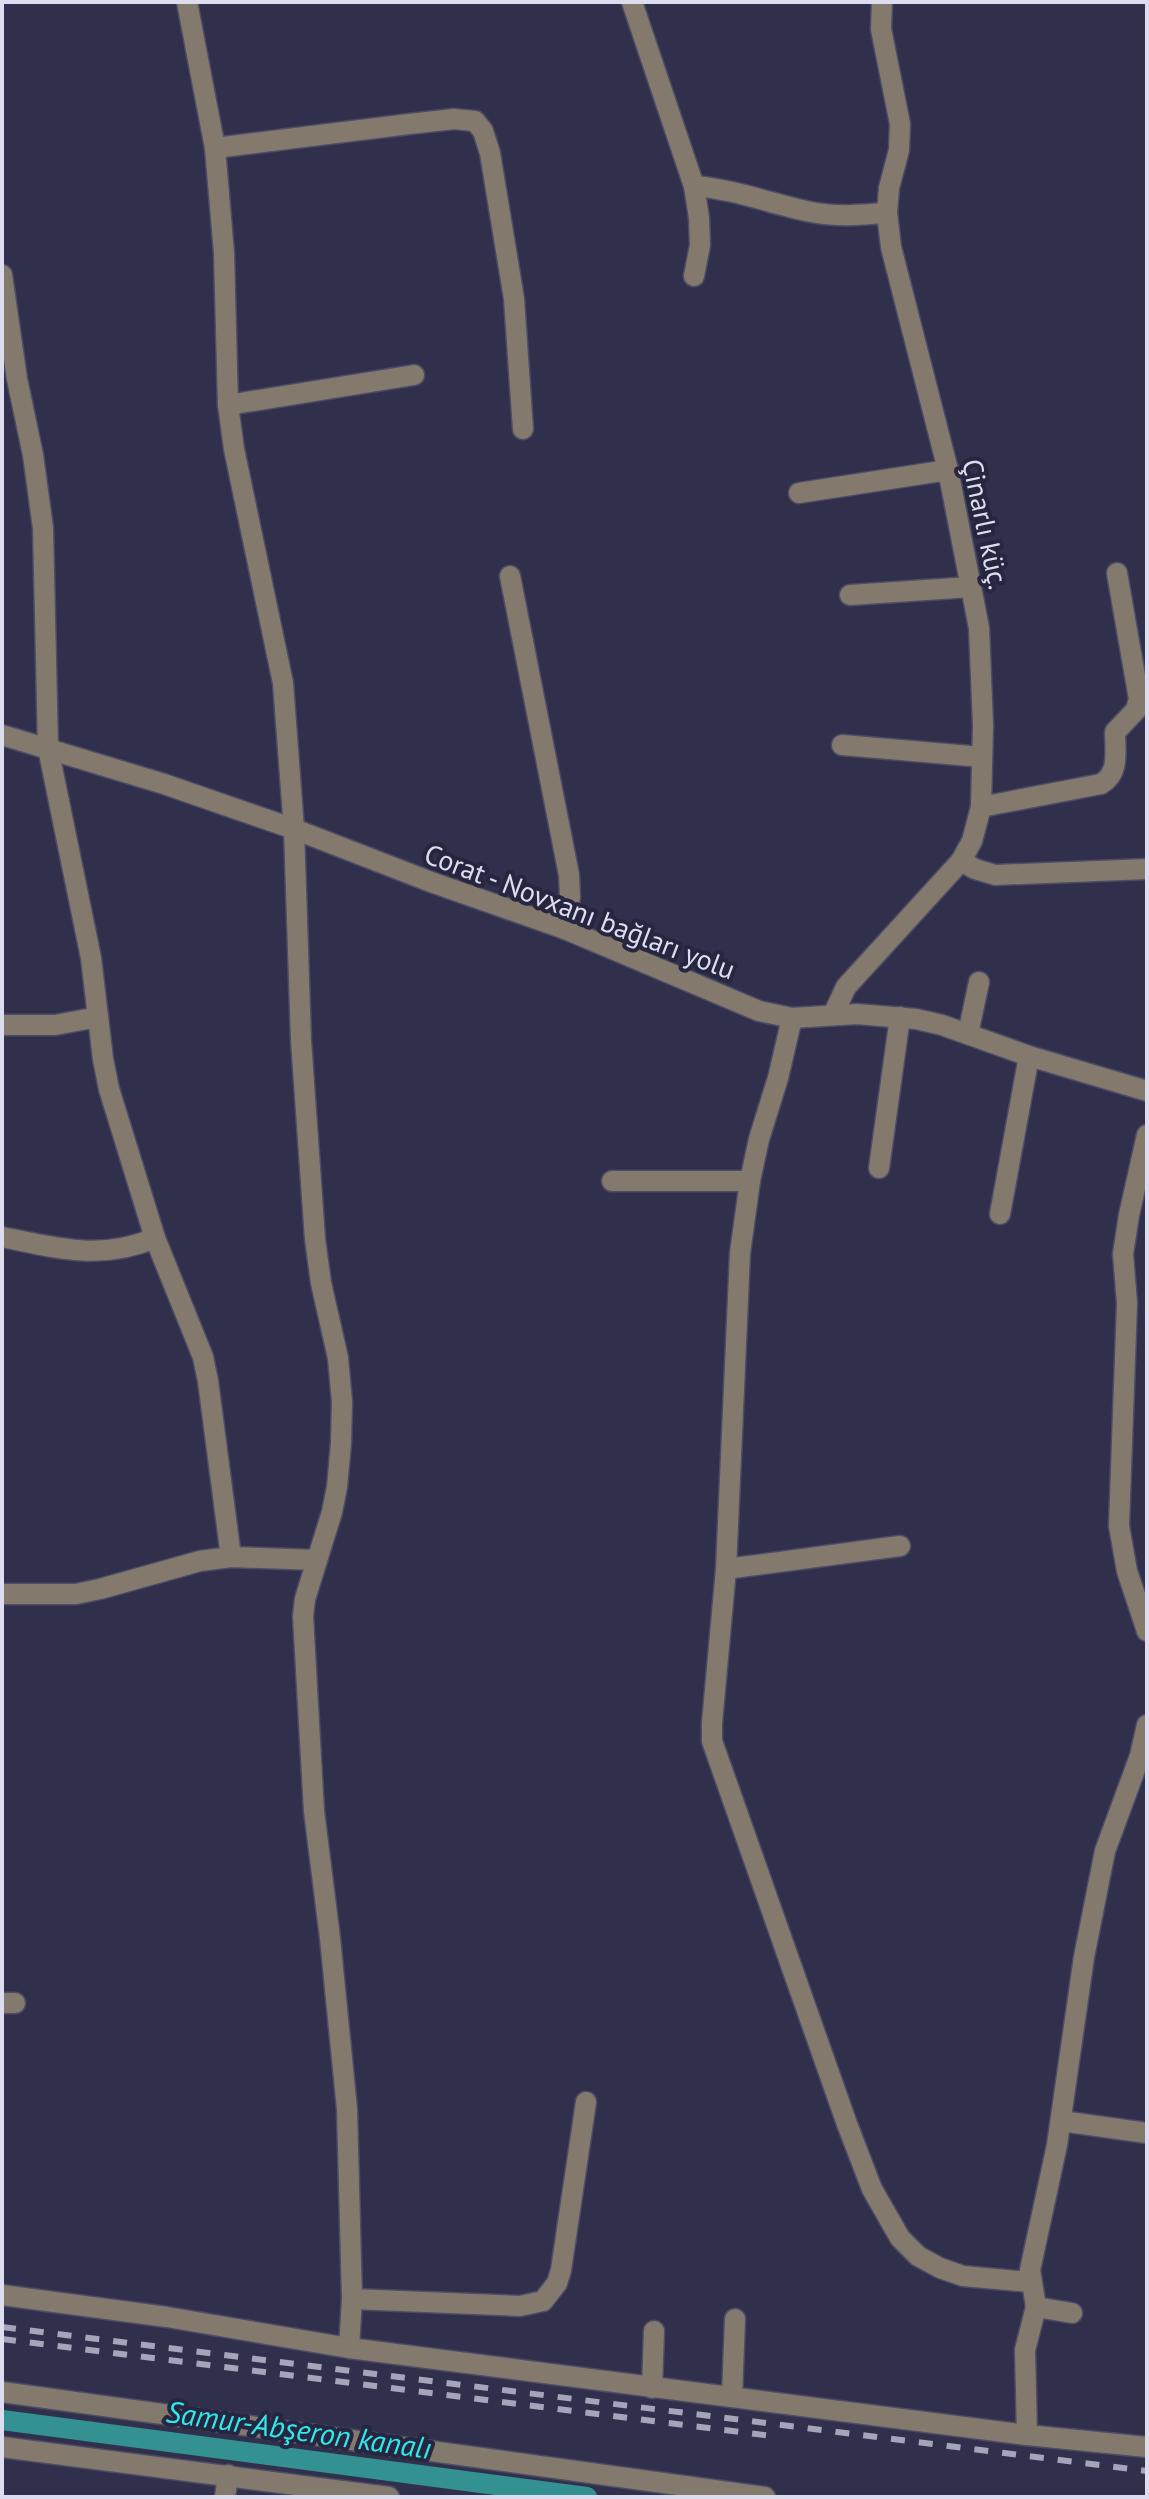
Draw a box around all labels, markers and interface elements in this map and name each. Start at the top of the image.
street label: Çinarlı küç. [954,455,1018,593]
street label: Corat - Novxanı bağları yolu [419,835,741,987]
water label: Samur-Abşeron kanalı [164,2391,434,2467]

